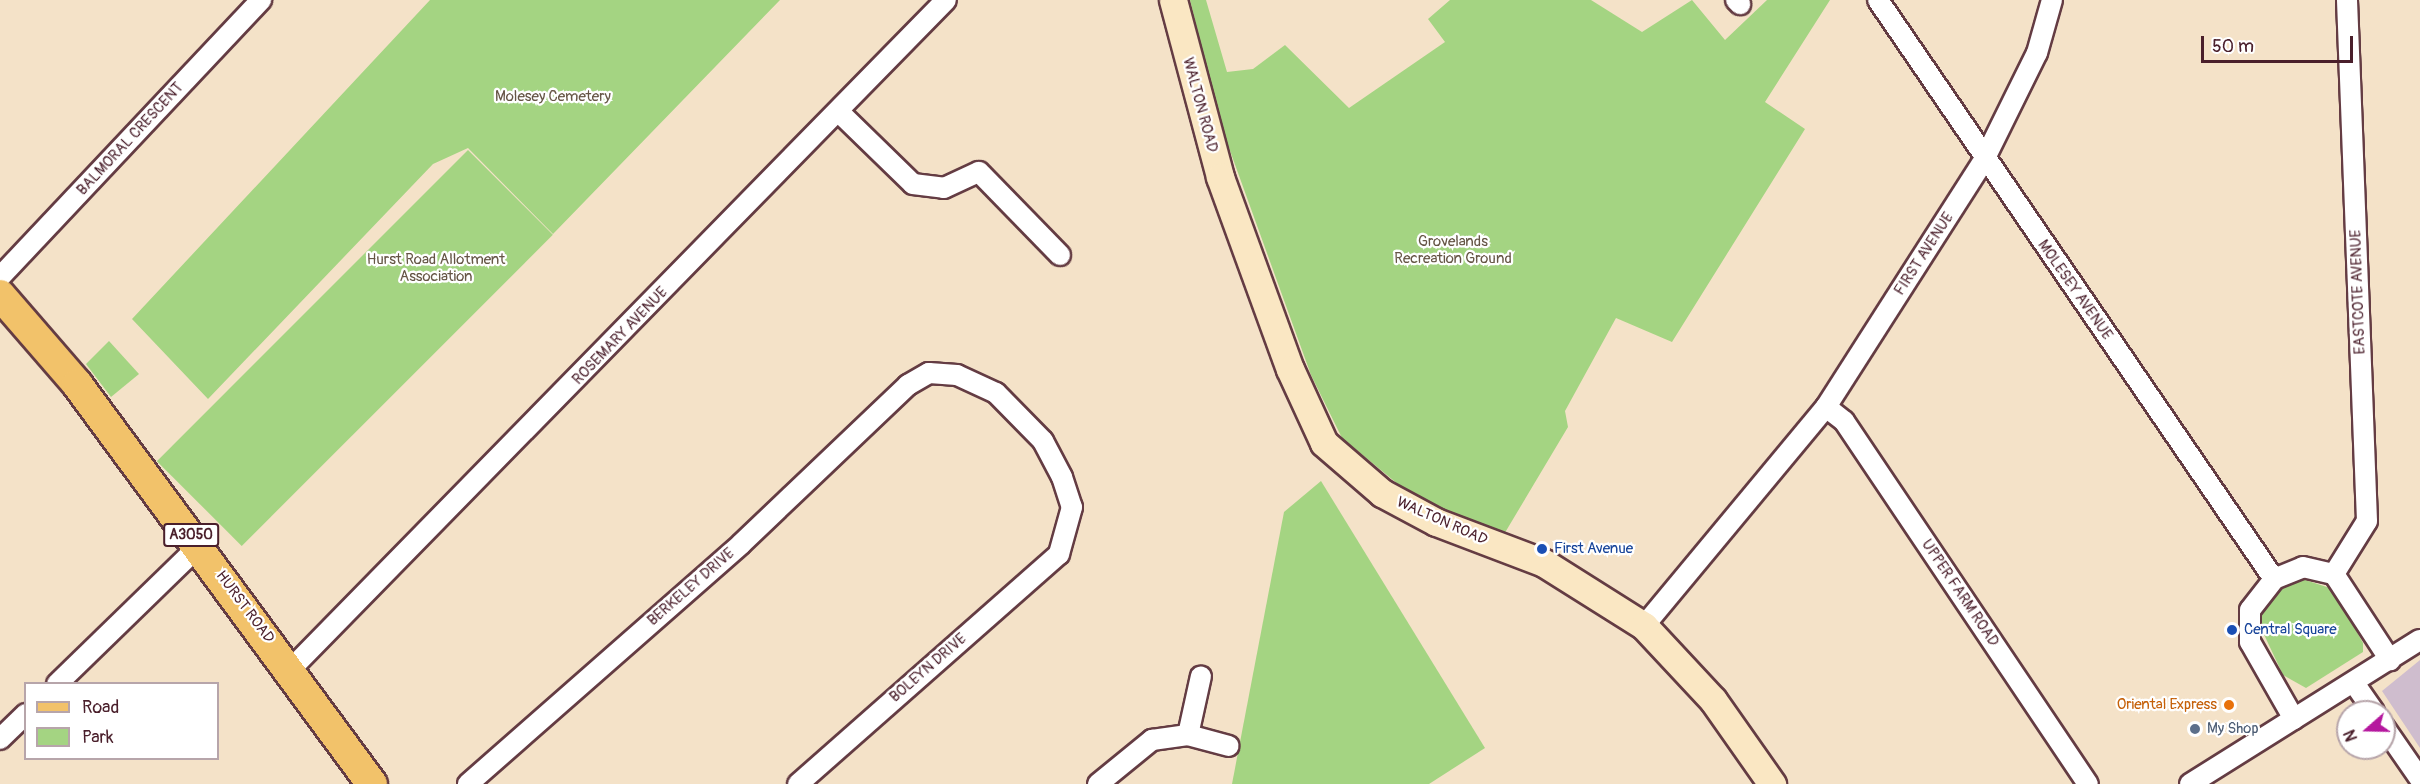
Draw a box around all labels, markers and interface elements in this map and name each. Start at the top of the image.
scale bar [2204,24,2356,62]
text: 50 m [2212,35,2254,58]
street label: WALTON ROAD [1179,56,1221,154]
street label: BALMORAL CRESCENT [73,79,187,199]
park label: Molesey Cemetery [495,88,611,106]
street label: FIRST AVENUE [1891,209,1957,299]
street label: EASTCOTE AVENUE [2347,229,2369,355]
park label: Grovelands Recreation Ground [1394,232,1512,267]
street label: MOLESEY AVENUE [2034,237,2116,343]
park label: Hurst Road Allotment Association [367,250,505,285]
street label: ROSEMARY AVENUE [569,283,671,389]
street label: WALTON ROAD [1394,493,1490,549]
road number: A3050 [162,524,219,546]
street label: UPPER FARM ROAD [1918,536,2002,650]
place label: First Avenue [1554,540,1633,558]
marker: First Avenue [1535,542,1549,556]
street label: BERKELEY DRIVE [644,544,738,630]
street label: HURST ROAD [212,567,278,647]
place label: Central Square [2244,621,2337,639]
marker: Central Square [2225,623,2239,637]
street label: BOLEYN DRIVE [886,630,970,706]
legend [24,682,219,760]
text: Road [82,696,119,719]
place label: Oriental Express [2117,696,2217,714]
marker: Oriental Express [2222,698,2236,712]
north arrow [2336,700,2396,760]
place label: My Shop [2207,720,2259,738]
marker: My Shop [2188,722,2202,736]
text: Park [82,726,114,749]
text: N [2340,727,2362,744]

